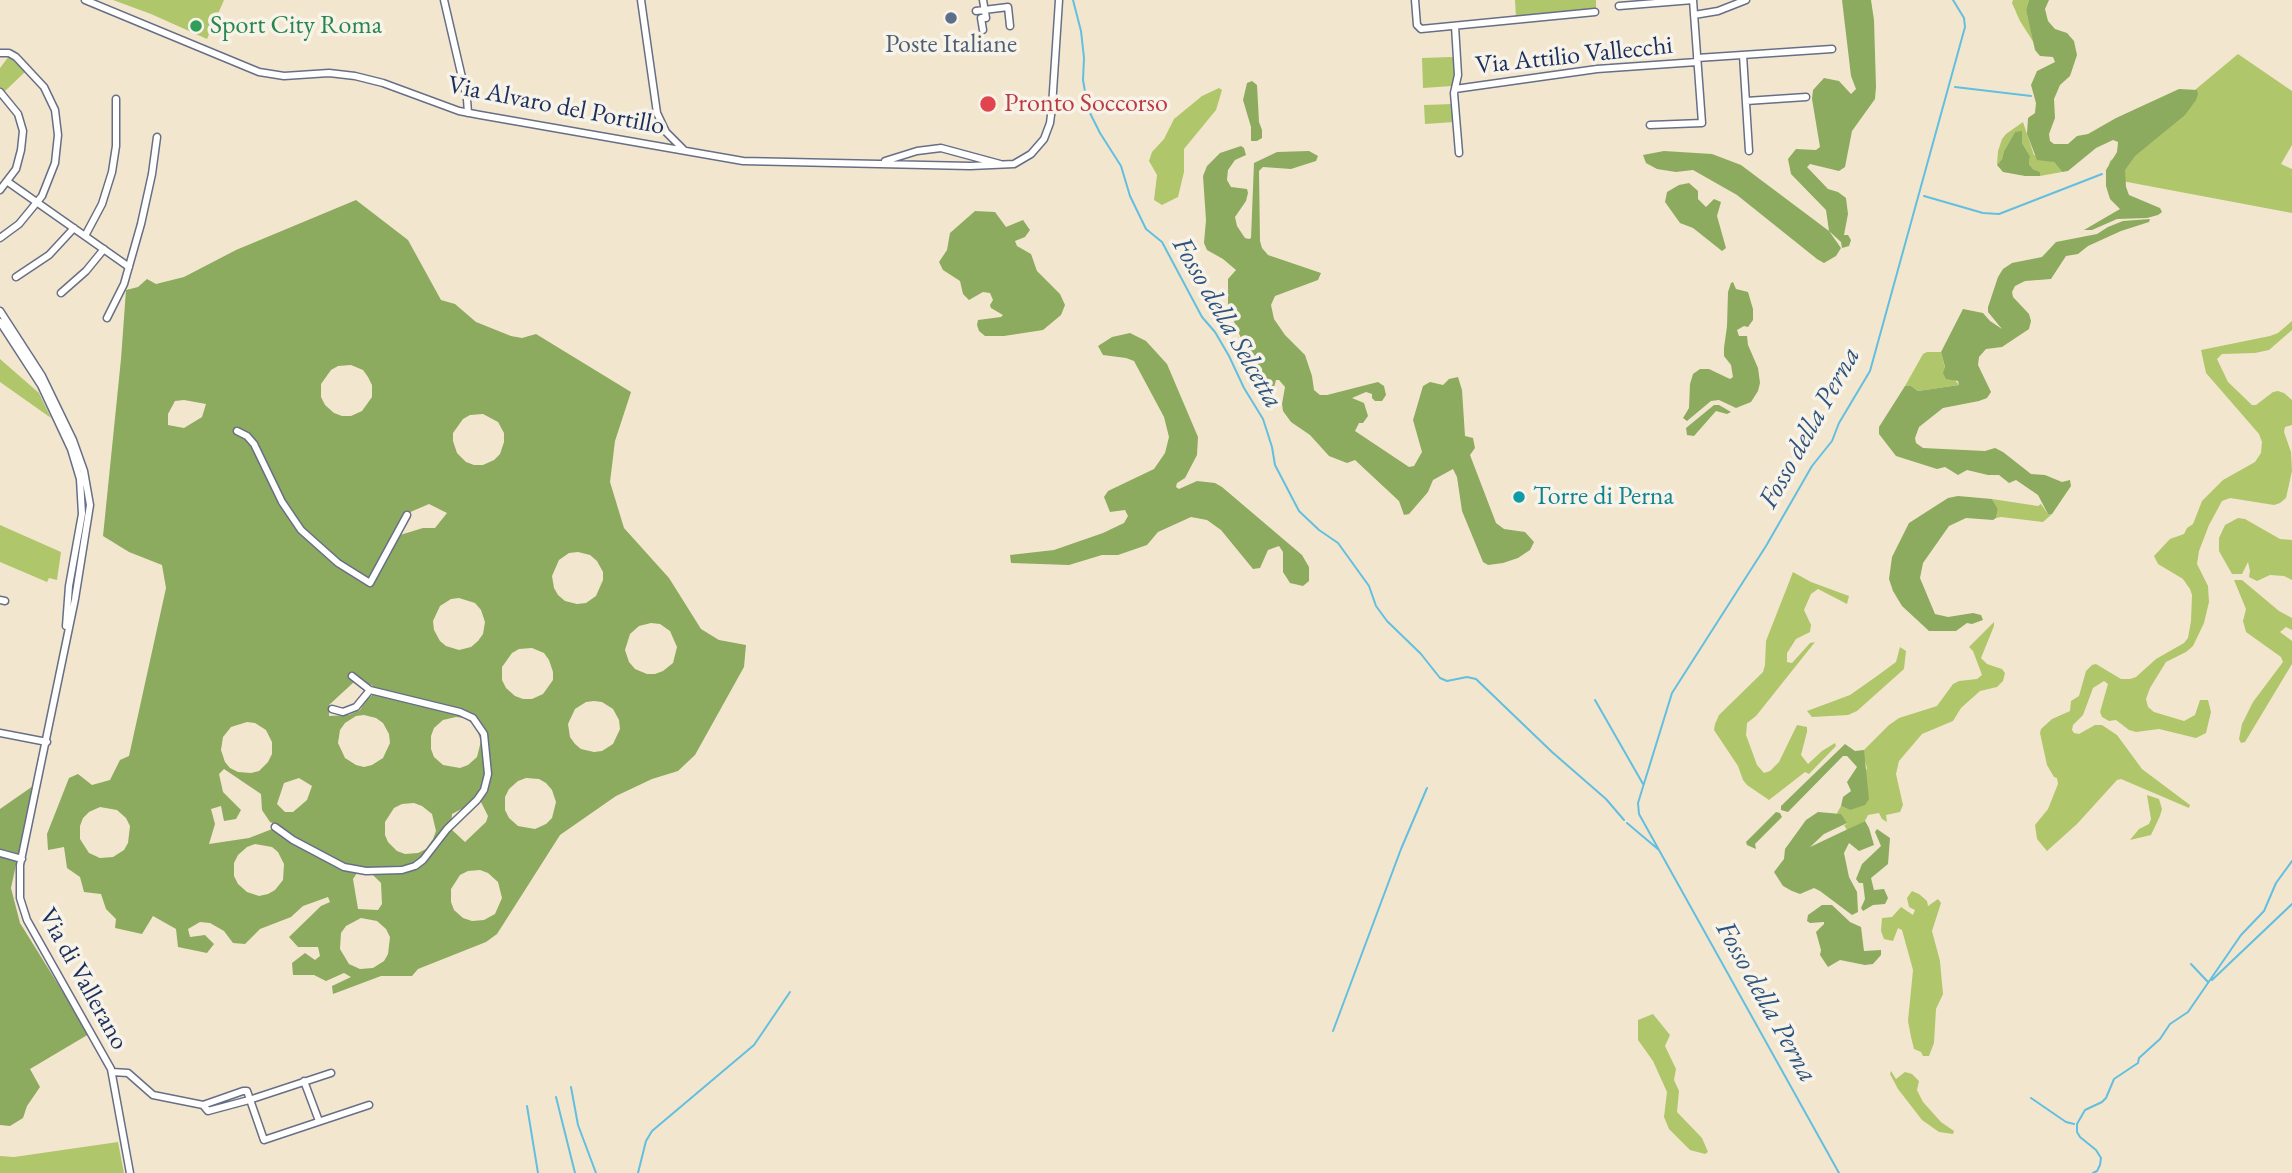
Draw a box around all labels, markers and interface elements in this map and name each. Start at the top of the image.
place label: Sport City Roma [210,10,382,42]
marker: Poste Italiane [943,10,959,26]
marker: Sport City Roma [188,18,204,34]
place label: Poste Italiane [885,29,1017,61]
street label: Via Attilio Vallecchi [1474,30,1674,82]
street label: Via Alvaro del Portillo [445,70,667,142]
place label: Pronto Soccorso [1004,88,1168,120]
marker: Pronto Soccorso [978,94,998,114]
water label: Fosso della Selcetta [1164,231,1290,415]
water label: Fosso della Perna [1752,341,1868,515]
place label: Torre di Perna [1533,481,1674,513]
marker: Torre di Perna [1511,489,1527,505]
street label: Via di Vallerano [31,903,135,1055]
water label: Fosso della Perna [1708,915,1824,1089]

